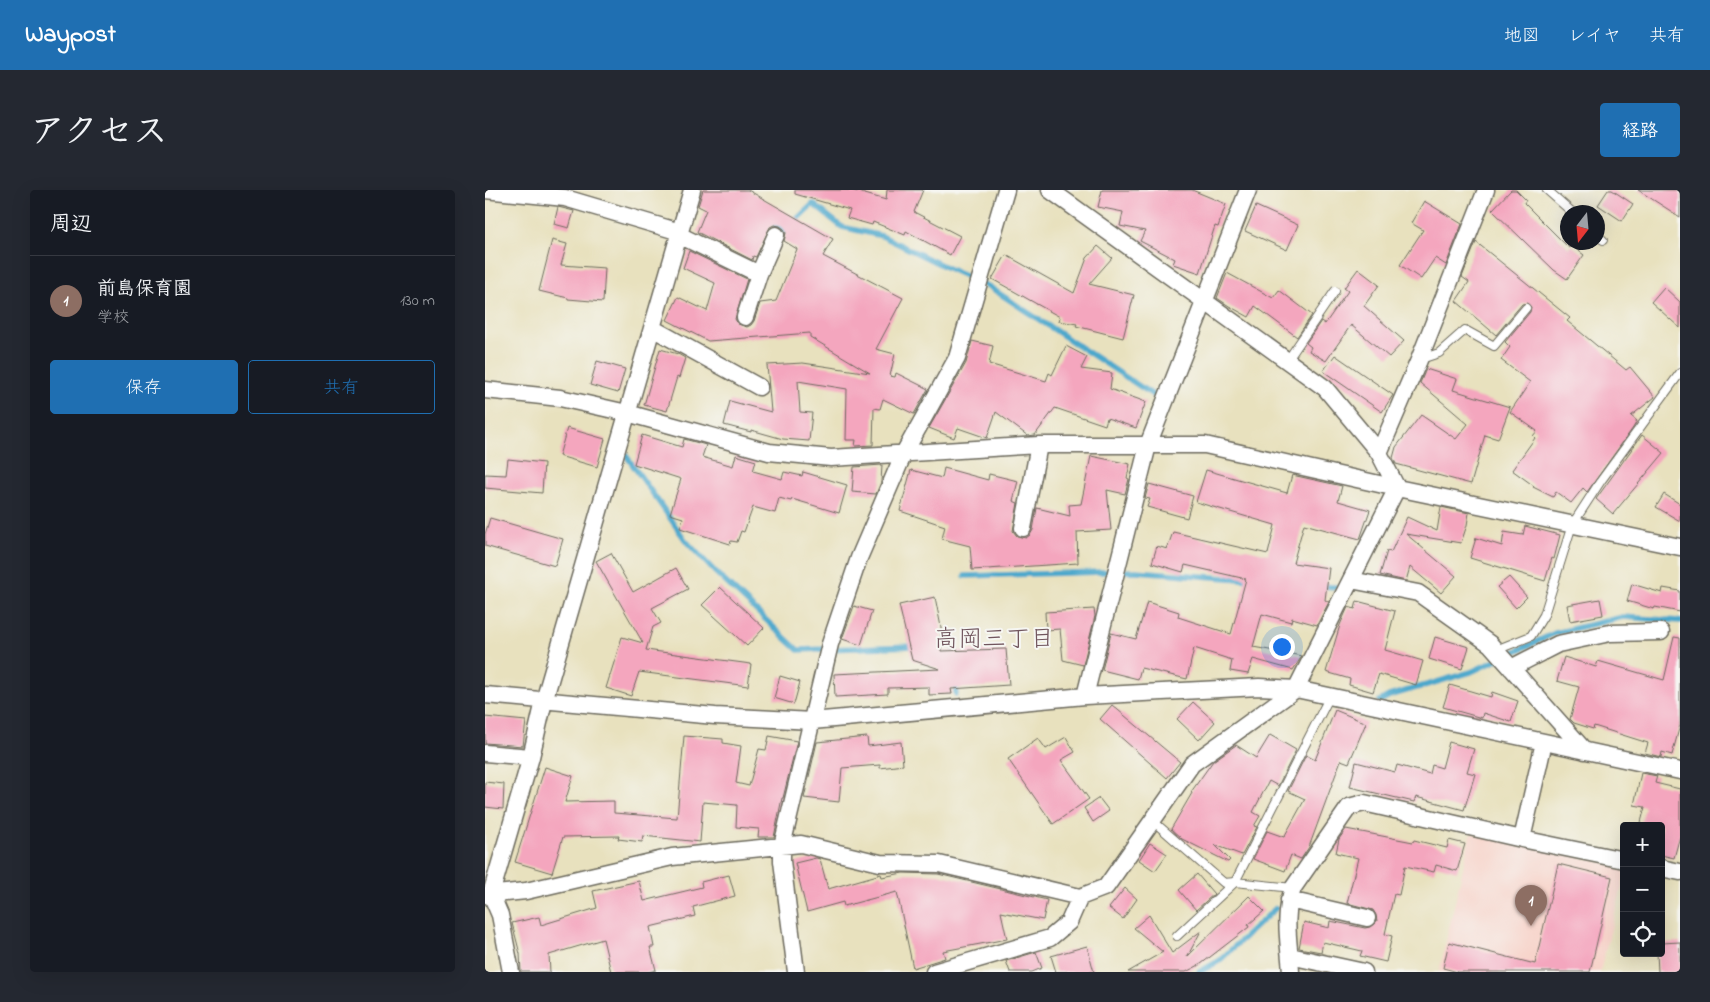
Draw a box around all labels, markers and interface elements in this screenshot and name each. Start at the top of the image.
text: Waypost [25,18,116,53]
text: 地図 [1504,24,1540,50]
text: レイヤ [1568,24,1621,50]
text: 共有 [1649,24,1685,50]
button: 経路 [1600,103,1680,157]
text: アクセス [30,108,168,159]
north arrow [1560,205,1605,250]
text: 周辺 [50,210,92,240]
text: 前島保育園 [97,276,192,303]
text: 1 [63,289,69,313]
text: 130 m [400,289,435,313]
text: 学校 [97,306,129,330]
button: 保存 [50,360,238,414]
button: 共有 [248,360,435,414]
district label: 高岡三丁目 [934,623,1054,658]
your location [1269,634,1295,660]
map controls [1620,822,1665,957]
button: + [1620,822,1665,867]
button: − [1620,867,1665,912]
pin: 1 [1515,885,1547,926]
button: locate [1620,912,1665,957]

